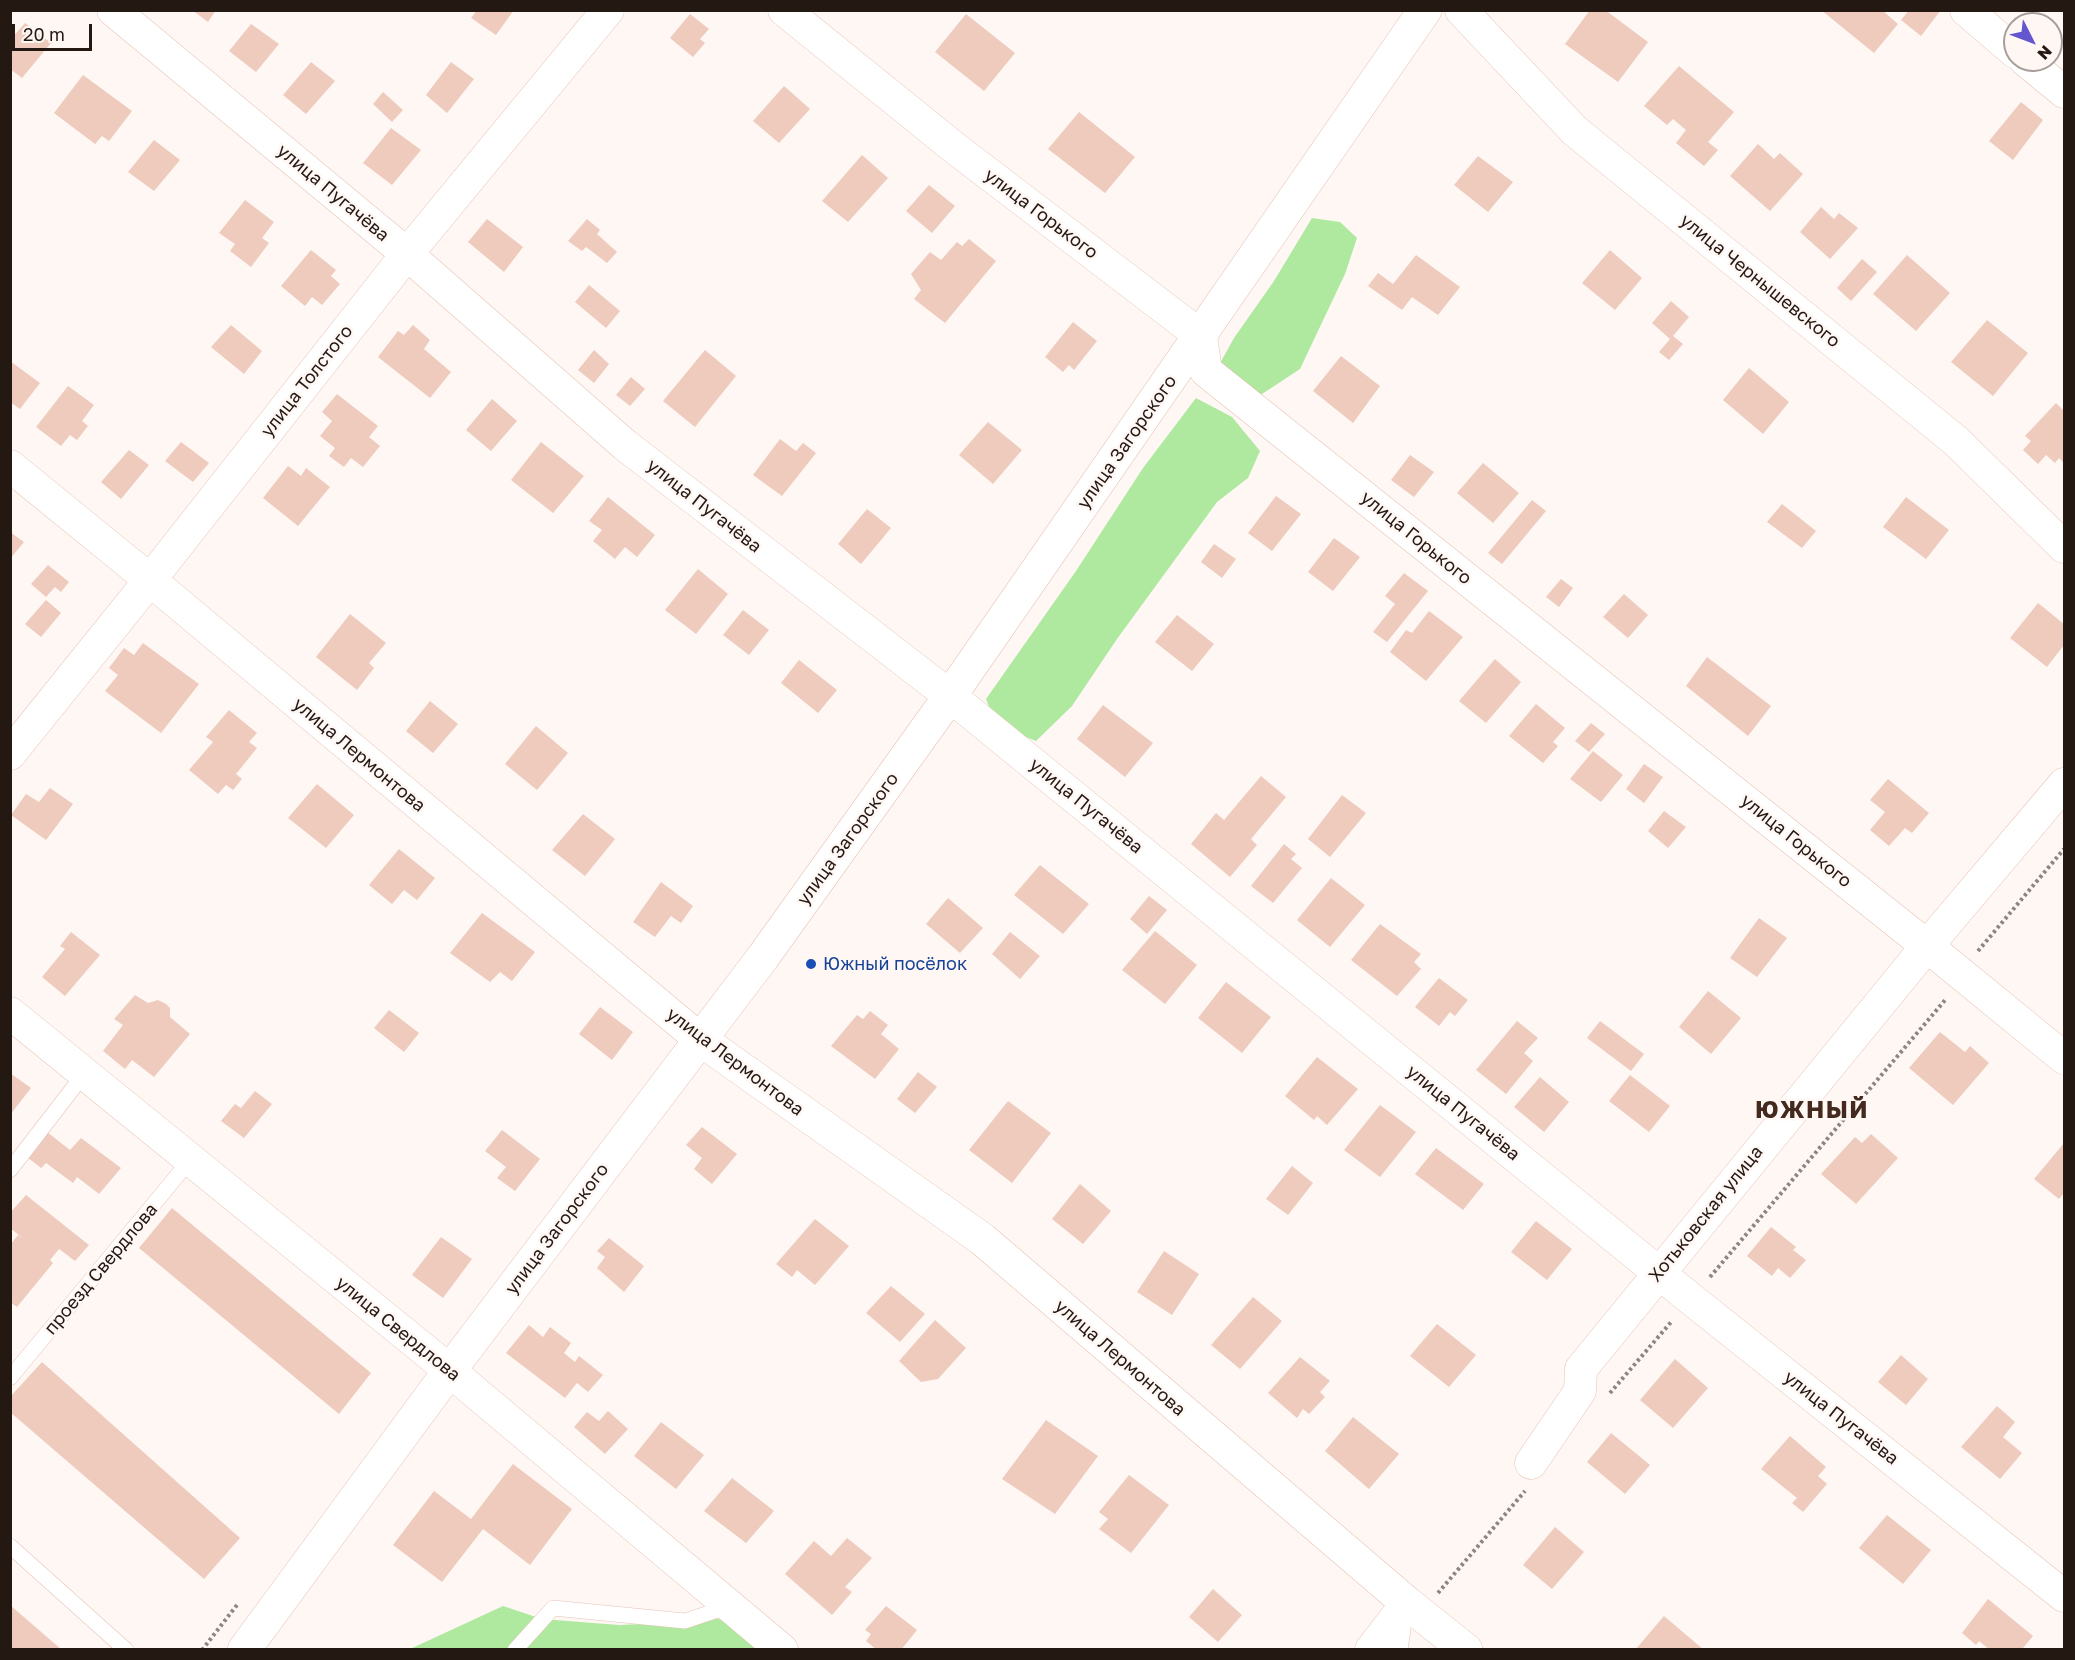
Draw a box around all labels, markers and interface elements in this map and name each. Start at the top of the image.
scale bar [15,12,94,50]
north arrow [2003,12,2063,72]
text: 20 m [23,23,65,45]
text: N [2033,41,2056,64]
street label: улица Пугачёва [273,140,393,246]
street label: улица Горького [980,164,1102,264]
street label: улица Чернышевского [1676,210,1844,352]
street label: улица Толстого [257,321,357,441]
street label: улица Загорского [1073,371,1181,513]
street label: улица Пугачёва [642,454,766,558]
street label: улица Горького [1356,487,1476,589]
street label: улица Лермонтова [288,693,430,817]
street label: улица Пугачёва [1025,754,1147,858]
street label: улица Загорского [793,769,903,909]
street label: улица Горького [1736,790,1856,892]
place label: Южный посёлок [823,953,967,975]
marker: Южный посёлок [804,957,818,971]
street label: улица Лермонтова [662,1003,808,1121]
street label: улица Пугачёва [1402,1061,1524,1165]
district label: ЮЖНЫЙ [1755,1096,1869,1124]
street label: Хотьковская улица [1644,1142,1768,1286]
street label: улица Загорского [501,1159,613,1299]
street label: проезд Свердлова [40,1199,162,1339]
street label: улица Свердлова [331,1272,465,1386]
street label: улица Лермонтова [1050,1295,1190,1421]
street label: улица Пугачёва [1779,1366,1903,1470]

